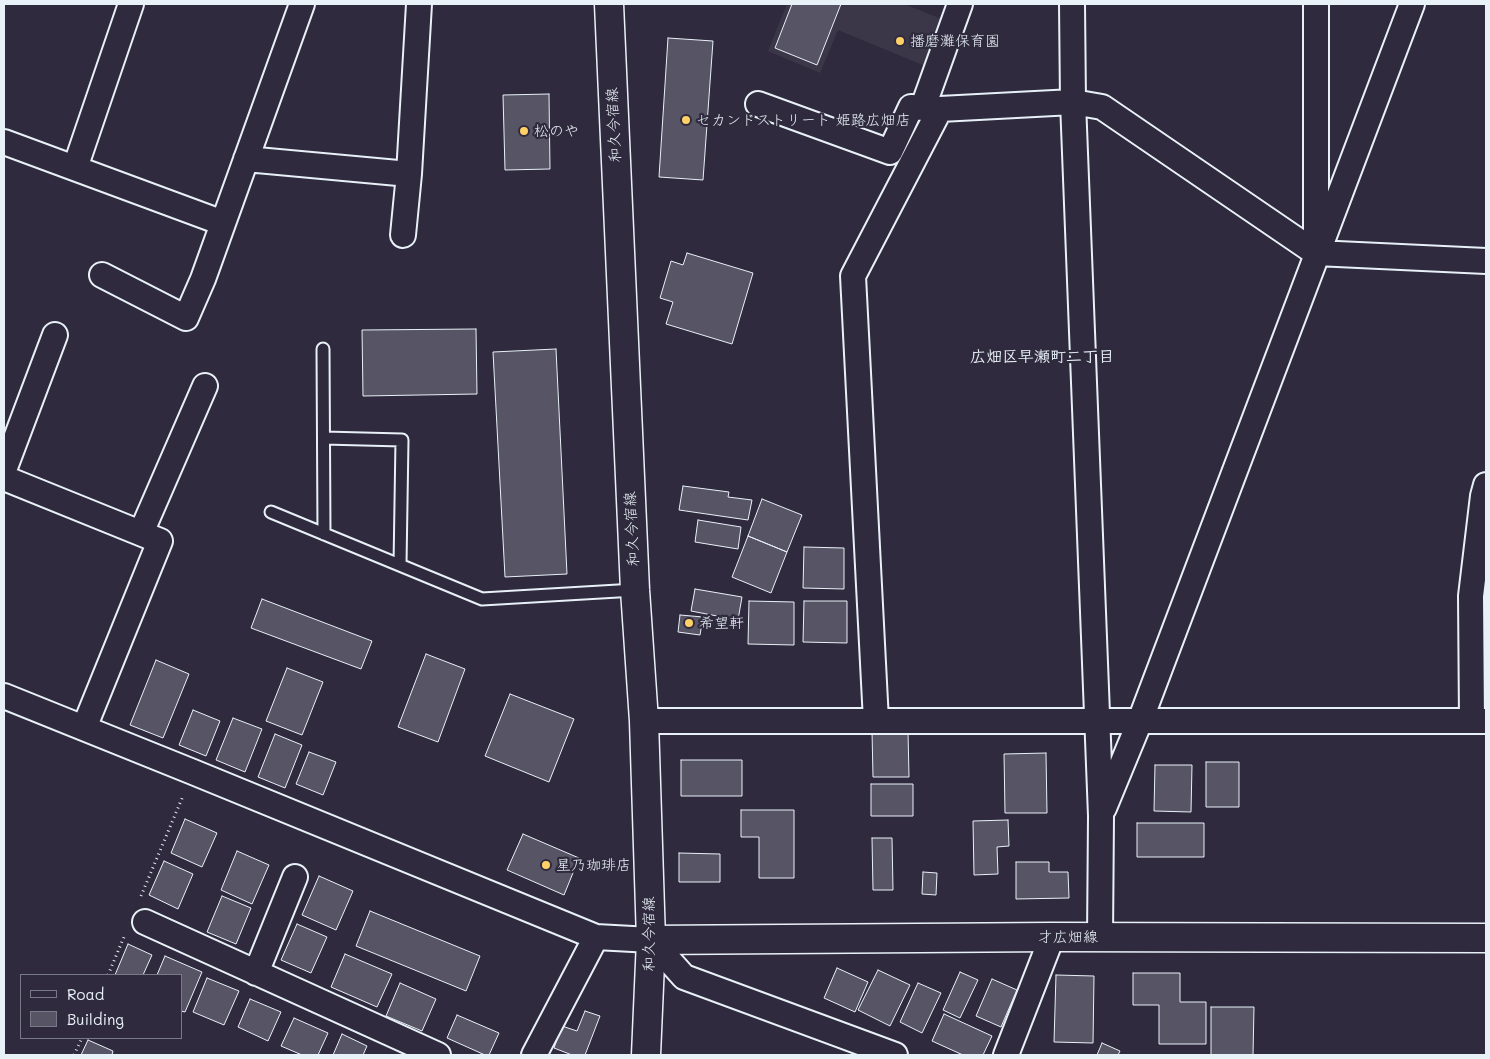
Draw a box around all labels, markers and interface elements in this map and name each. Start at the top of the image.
place label: 播磨灘保育園 [910,32,1000,50]
marker: 播磨灘保育園 [894,35,906,47]
street label: 和久今宿線 [603,87,625,163]
place label: セカンドストリート 姫路広畑店 [696,111,911,129]
marker: セカンドストリート 姫路広畑店 [680,114,692,126]
place label: 松のや [534,122,579,140]
marker: 松のや [518,125,530,137]
district label: 広畑区早瀬町二丁目 [970,347,1114,367]
street label: 和久今宿線 [621,491,643,567]
place label: 希望軒 [699,614,744,632]
marker: 希望軒 [683,617,695,629]
place label: 星乃珈琲店 [556,856,631,874]
marker: 星乃珈琲店 [540,859,552,871]
street label: 和久今宿線 [640,897,658,971]
street label: 才広畑線 [1038,928,1098,946]
legend [20,974,182,1039]
text: Road [67,984,104,1004]
text: Building [67,1009,124,1029]

